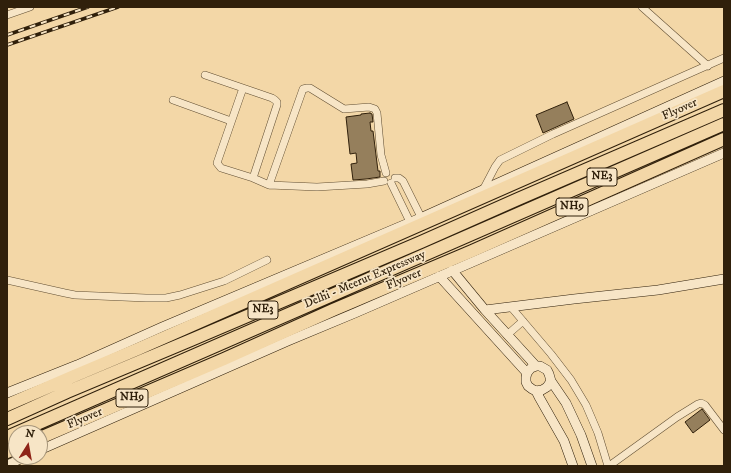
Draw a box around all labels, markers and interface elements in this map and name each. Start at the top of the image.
street label: Flyover [660,96,700,124]
road number: NE3 [587,168,617,186]
road number: NH9 [556,198,588,216]
street label: Delhi - Meerut Expressway [302,248,428,312]
street label: Flyover [384,266,424,294]
road number: NE3 [248,301,278,319]
road number: NH9 [116,389,148,407]
street label: Flyover [65,405,105,433]
north arrow [8,425,48,465]
text: N [24,426,36,442]

